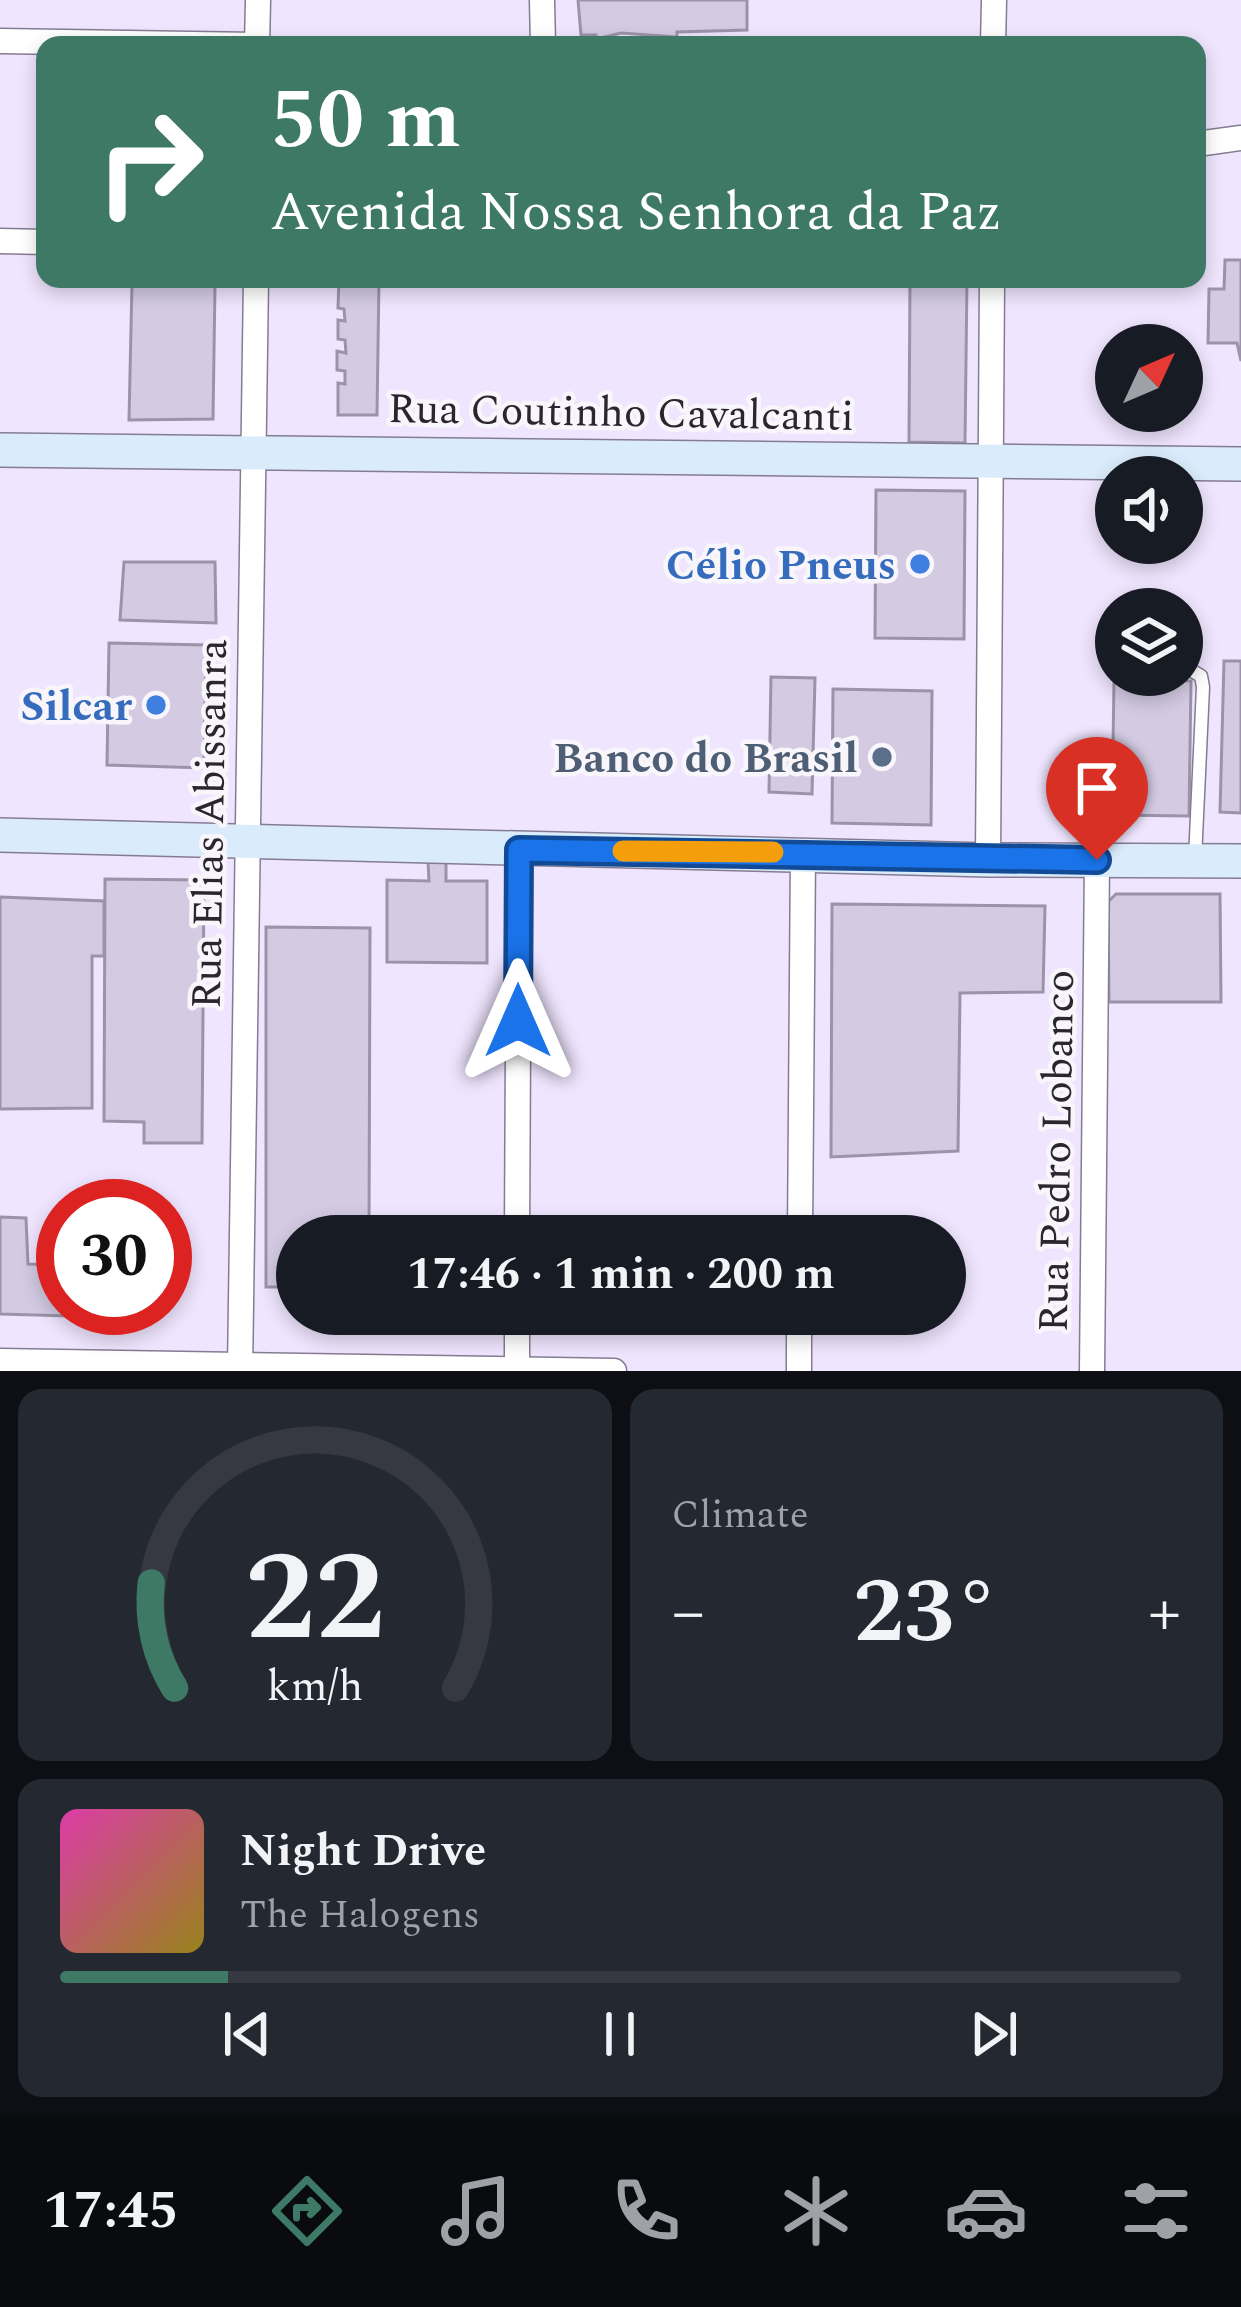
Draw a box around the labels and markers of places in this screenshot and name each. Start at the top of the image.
place label: Célio Pneus [666,535,896,598]
marker: Célio Pneus [907,551,933,577]
place label: Silcar [20,676,132,739]
marker: Silcar [143,692,169,718]
place label: Banco do Brasil [553,728,858,791]
pin [1046,737,1148,860]
marker: Banco do Brasil [869,744,895,770]

